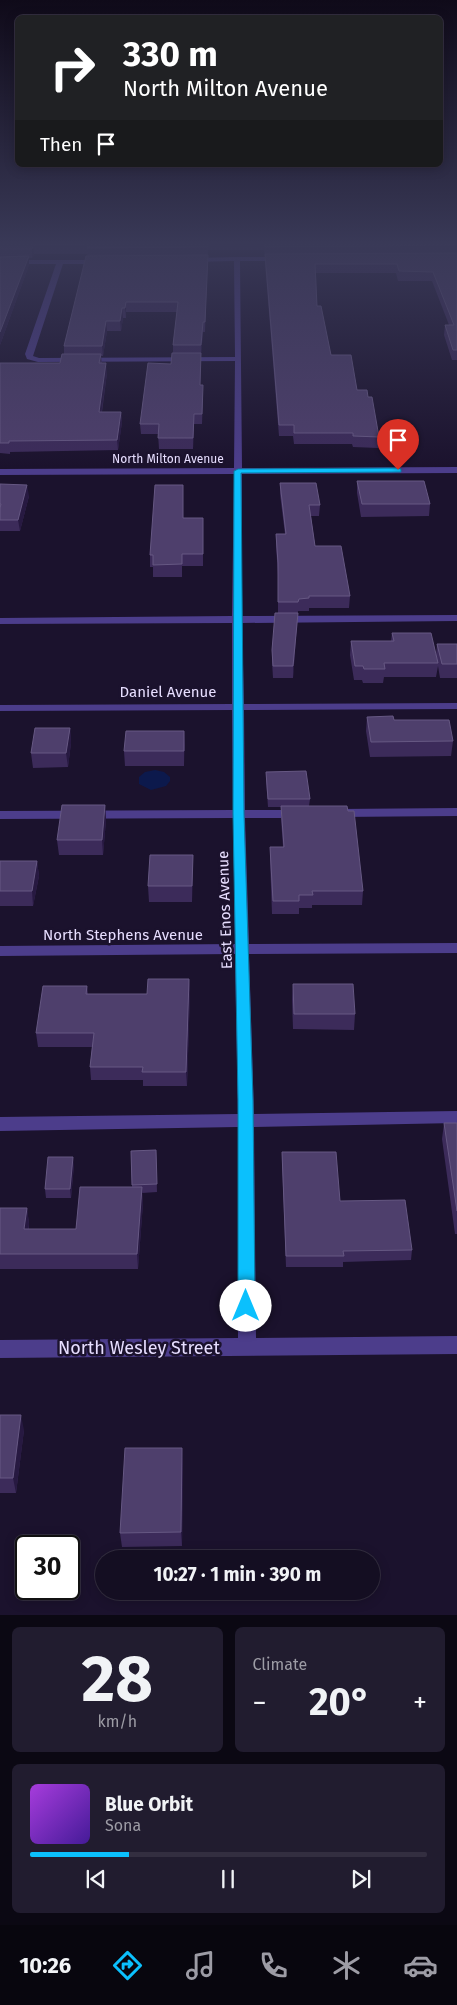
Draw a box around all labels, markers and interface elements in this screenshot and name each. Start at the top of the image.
text: 330 m [123,33,218,75]
icon: right [40,35,105,100]
text: North Milton Avenue [123,75,328,102]
icon: arrive [92,130,120,158]
text: Then [40,133,82,156]
pin [377,419,419,470]
icon: arrive [384,426,412,454]
street label: North Milton Avenue [112,452,224,466]
street label: Daniel Avenue [119,683,217,701]
street label: East Enos Avenue [214,850,236,970]
street label: North Stephens Avenue [43,926,203,944]
position arrow [219,1279,271,1331]
street label: North Wesley Street [58,1337,220,1359]
speed limit sign: 30 [15,1535,80,1600]
text: 10:27 · 1 min · 390 m [154,1563,321,1586]
text: 28 [82,1640,153,1718]
text: Climate [253,1655,307,1674]
text: 20° [309,1679,371,1725]
text: − [253,1686,267,1719]
text: + [413,1686,427,1719]
text: km/h [97,1712,137,1731]
text: Blue Orbit [105,1793,193,1816]
text: Sona [105,1816,141,1835]
icon: previous [82,1865,110,1893]
icon: pause [214,1865,242,1893]
icon: next [347,1865,375,1893]
icon: directions [110,1948,145,1983]
icon: music [183,1948,218,1983]
icon: phone [256,1948,291,1983]
icon: climate [329,1948,364,1983]
icon: car [403,1948,438,1983]
text: 10:26 [19,1952,71,1979]

